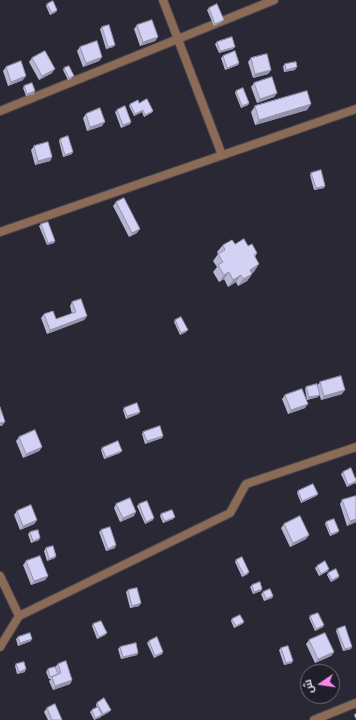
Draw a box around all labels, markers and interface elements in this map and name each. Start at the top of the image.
north arrow [300,664,340,704]
text: ش [301,678,317,695]

